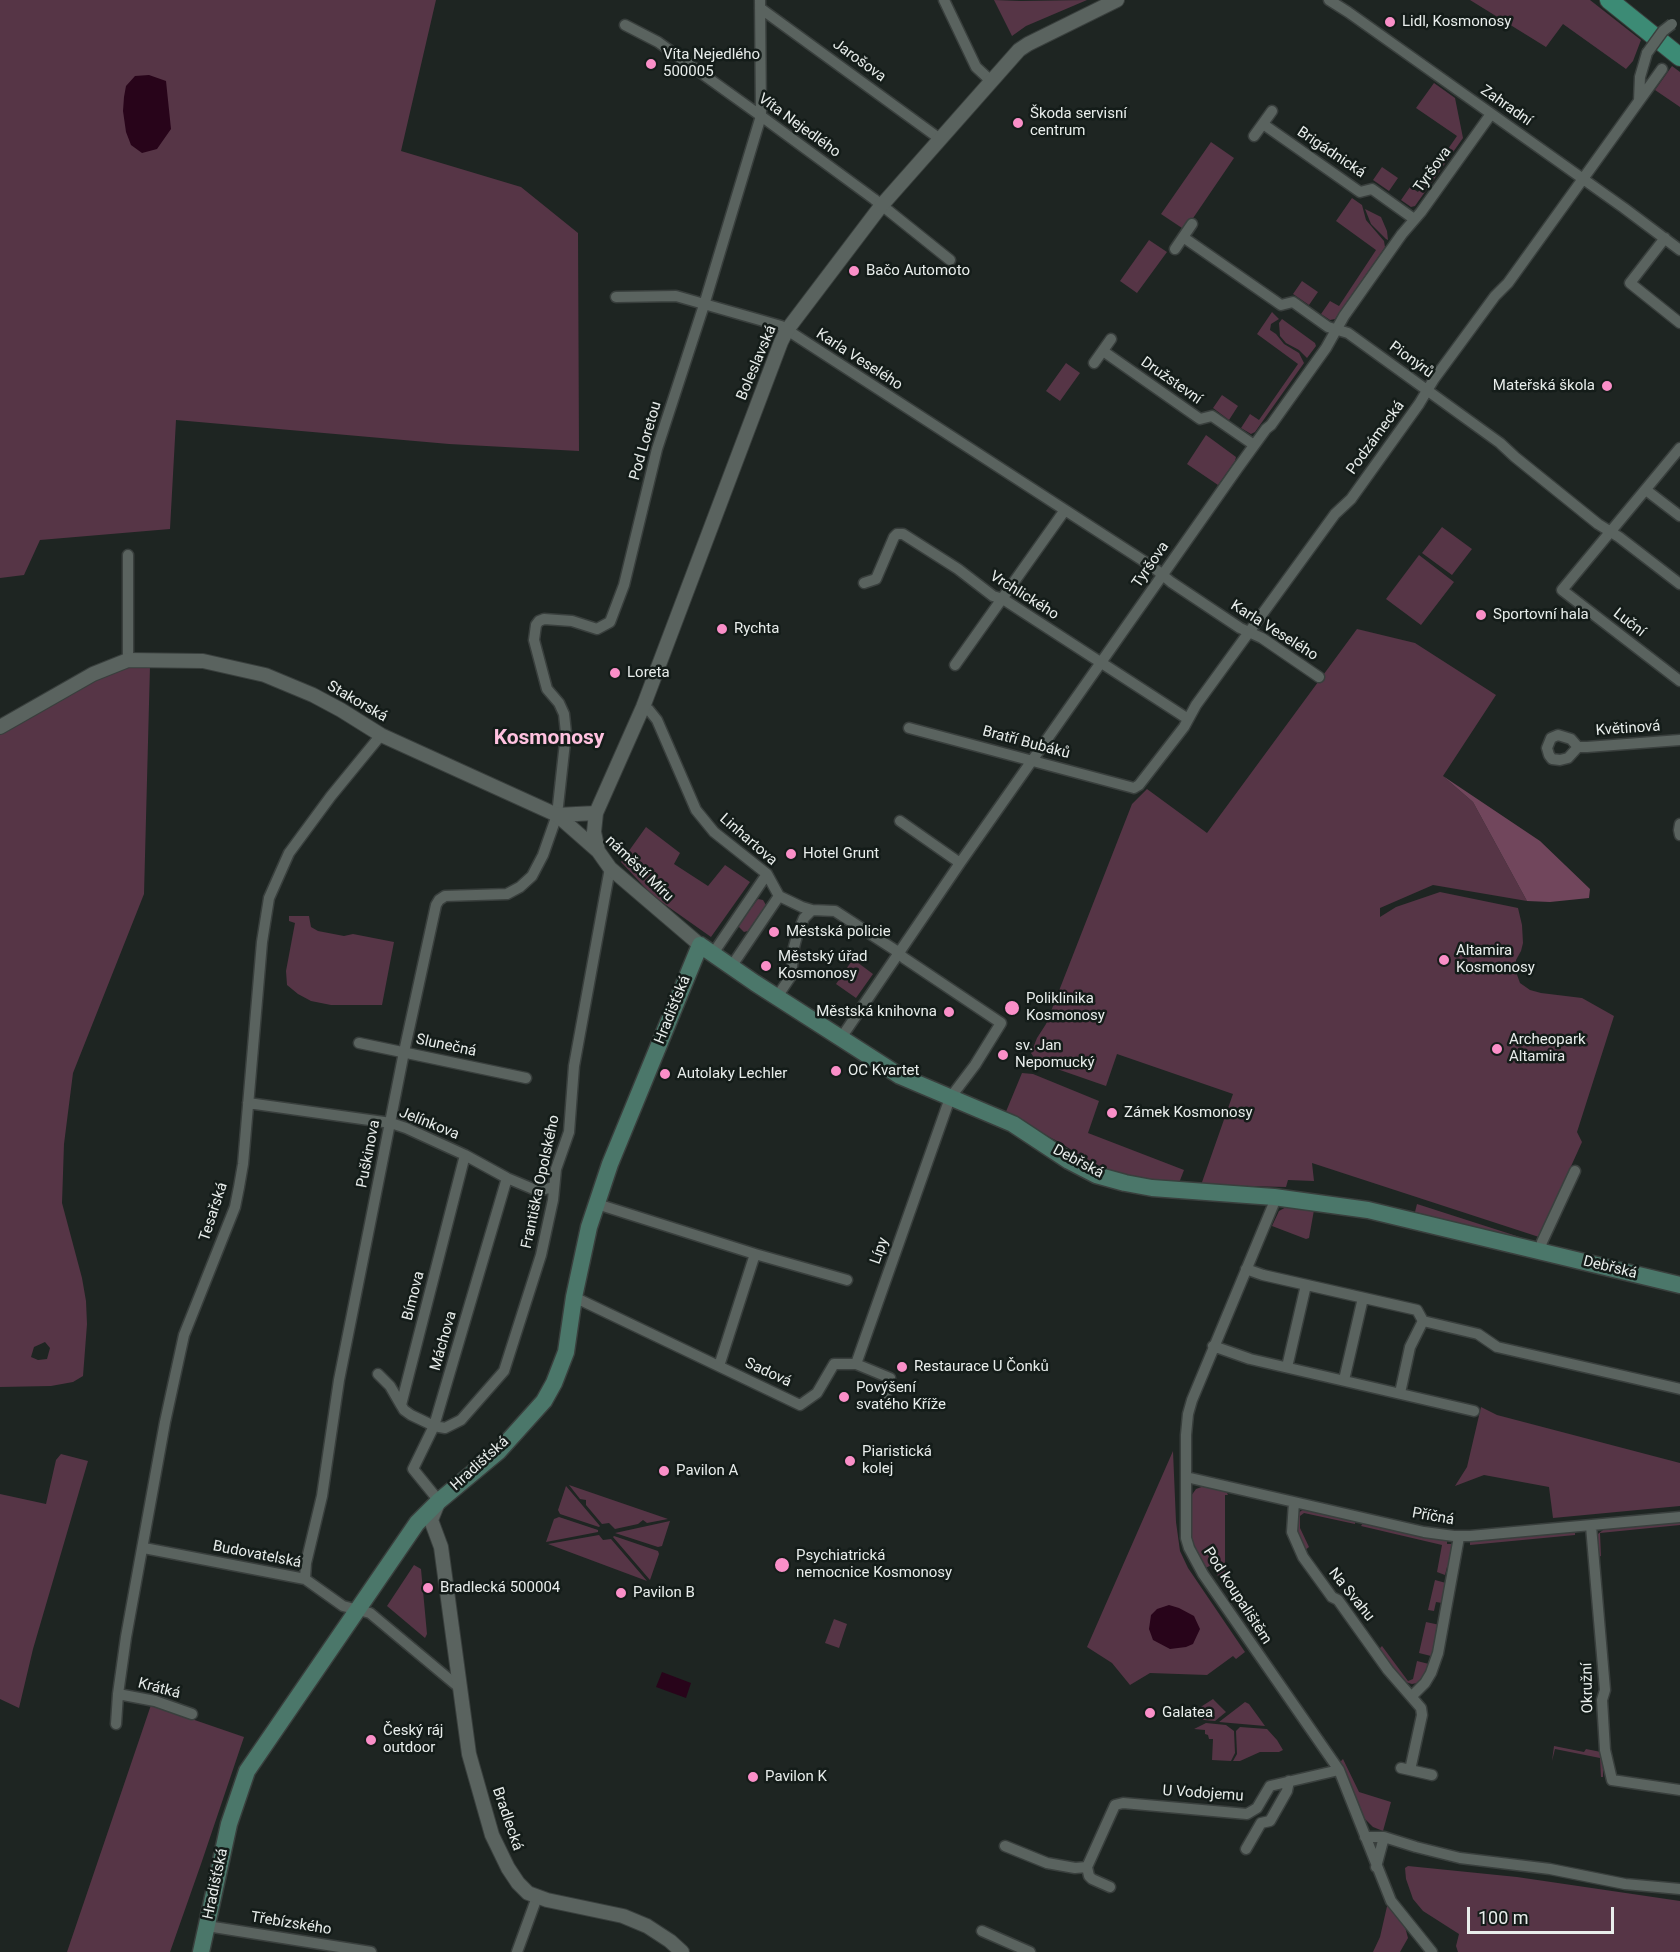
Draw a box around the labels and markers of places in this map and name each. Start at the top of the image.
place label: Lidl, Kosmonosy [1402,13,1511,31]
marker: Lidl, Kosmonosy [1383,15,1397,29]
place label: Víta Nejedlého 500005 [663,46,760,81]
marker: Víta Nejedlého 500005 [644,57,658,71]
place label: Škoda servisní centrum [1030,105,1127,140]
marker: Škoda servisní centrum [1011,116,1025,130]
place label: Bačo Automoto [866,262,970,280]
marker: Bačo Automoto [847,264,861,278]
place label: Mateřská škola [1493,377,1595,395]
marker: Mateřská škola [1600,379,1614,393]
place label: Sportovní hala [1493,606,1589,624]
marker: Sportovní hala [1474,608,1488,622]
place label: Rychta [734,620,779,638]
marker: Rychta [715,622,729,636]
place label: Loreta [627,664,670,682]
marker: Loreta [608,666,622,680]
place label: Hotel Grunt [803,845,879,863]
marker: Hotel Grunt [784,847,798,861]
place label: Městská policie [786,923,891,941]
marker: Městská policie [767,925,781,939]
place label: Altamira Kosmonosy [1456,942,1535,977]
place label: Městský úřad Kosmonosy [778,948,868,983]
marker: Altamira Kosmonosy [1437,953,1451,967]
marker: Městský úřad Kosmonosy [759,959,773,973]
place label: Poliklinika Kosmonosy [1026,990,1105,1025]
marker: Poliklinika Kosmonosy [1003,999,1021,1017]
place label: Městská knihovna [816,1003,937,1021]
marker: Městská knihovna [942,1005,956,1019]
place label: Archeopark Altamira [1509,1031,1586,1066]
place label: sv. Jan Nepomucký [1015,1037,1095,1072]
marker: Archeopark Altamira [1490,1042,1504,1056]
marker: sv. Jan Nepomucký [996,1048,1010,1062]
place label: OC Kvartet [848,1062,919,1080]
marker: OC Kvartet [829,1064,843,1078]
place label: Autolaky Lechler [677,1065,787,1083]
marker: Autolaky Lechler [658,1067,672,1081]
place label: Zámek Kosmonosy [1124,1104,1252,1122]
marker: Zámek Kosmonosy [1105,1106,1119,1120]
place label: Restaurace U Čonků [914,1358,1049,1376]
marker: Restaurace U Čonků [895,1360,909,1374]
place label: Povýšení svatého Kříže [856,1379,946,1414]
marker: Povýšení svatého Kříže [837,1390,851,1404]
place label: Piaristická kolej [862,1443,932,1478]
marker: Piaristická kolej [843,1454,857,1468]
place label: Pavilon A [676,1462,738,1480]
marker: Pavilon A [657,1464,671,1478]
place label: Psychiatrická nemocnice Kosmonosy [796,1547,952,1582]
marker: Psychiatrická nemocnice Kosmonosy [773,1556,791,1574]
place label: Bradlecká 500004 [440,1579,560,1597]
marker: Bradlecká 500004 [421,1581,435,1595]
place label: Pavilon B [633,1584,695,1602]
marker: Pavilon B [614,1586,628,1600]
place label: Galatea [1162,1704,1213,1722]
marker: Galatea [1143,1706,1157,1720]
place label: Český ráj outdoor [383,1722,443,1757]
marker: Český ráj outdoor [364,1733,378,1747]
place label: Pavilon K [765,1768,827,1786]
marker: Pavilon K [746,1770,760,1784]

